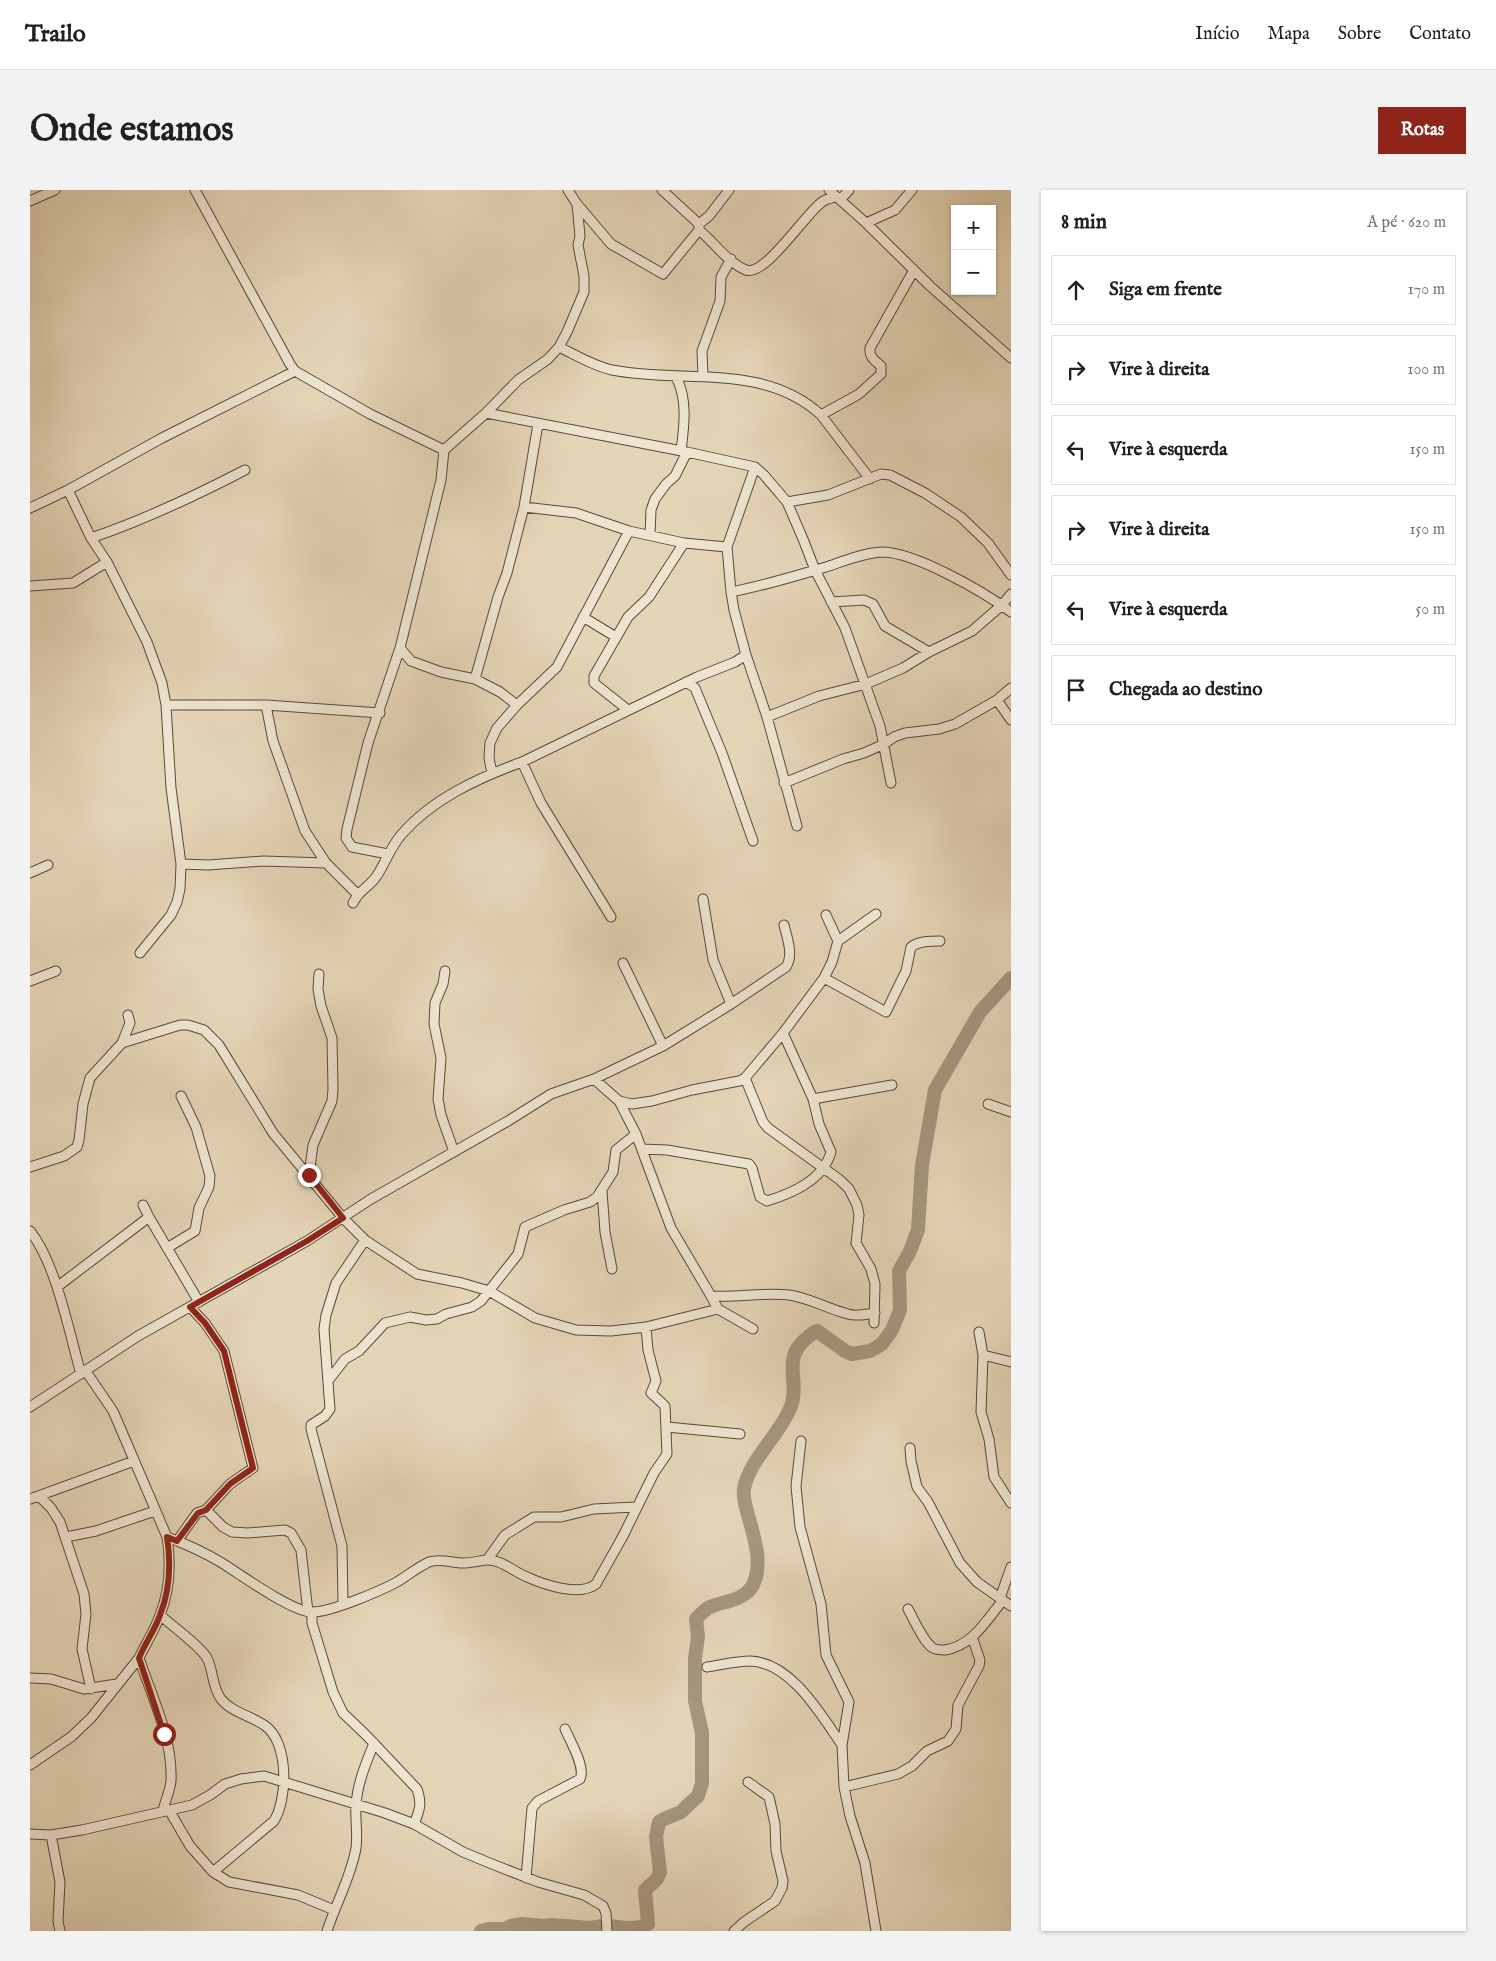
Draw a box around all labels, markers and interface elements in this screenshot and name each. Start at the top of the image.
text: Trailo [25,19,86,50]
text: Início [1195,23,1240,46]
text: Mapa [1268,23,1310,46]
text: Sobre [1338,23,1381,46]
text: Contato [1409,23,1471,46]
button: Rotas [1378,107,1466,154]
text: Onde estamos [30,108,234,153]
map controls [951,205,996,295]
button: + [951,205,996,250]
text: 8 min [1061,209,1107,236]
text: A pé · 620 m [1367,213,1446,233]
button: − [951,250,996,295]
icon: ahead [1062,276,1090,304]
text: Siga em frente [1109,278,1222,302]
text: 170 m [1408,280,1445,300]
icon: right [1062,356,1090,384]
text: Vire à direita [1109,358,1209,382]
text: 100 m [1408,360,1445,380]
icon: left [1062,436,1090,464]
text: Vire à esquerda [1109,438,1227,462]
text: 150 m [1410,440,1445,460]
icon: right [1062,516,1090,544]
text: Vire à direita [1109,518,1209,542]
text: 150 m [1410,520,1445,540]
icon: left [1062,596,1090,624]
text: Vire à esquerda [1109,598,1227,622]
text: 50 m [1416,600,1445,620]
icon: arrive [1062,676,1090,704]
text: Chegada ao destino [1109,678,1262,702]
route end [298,1164,321,1187]
route start [153,1723,176,1746]

